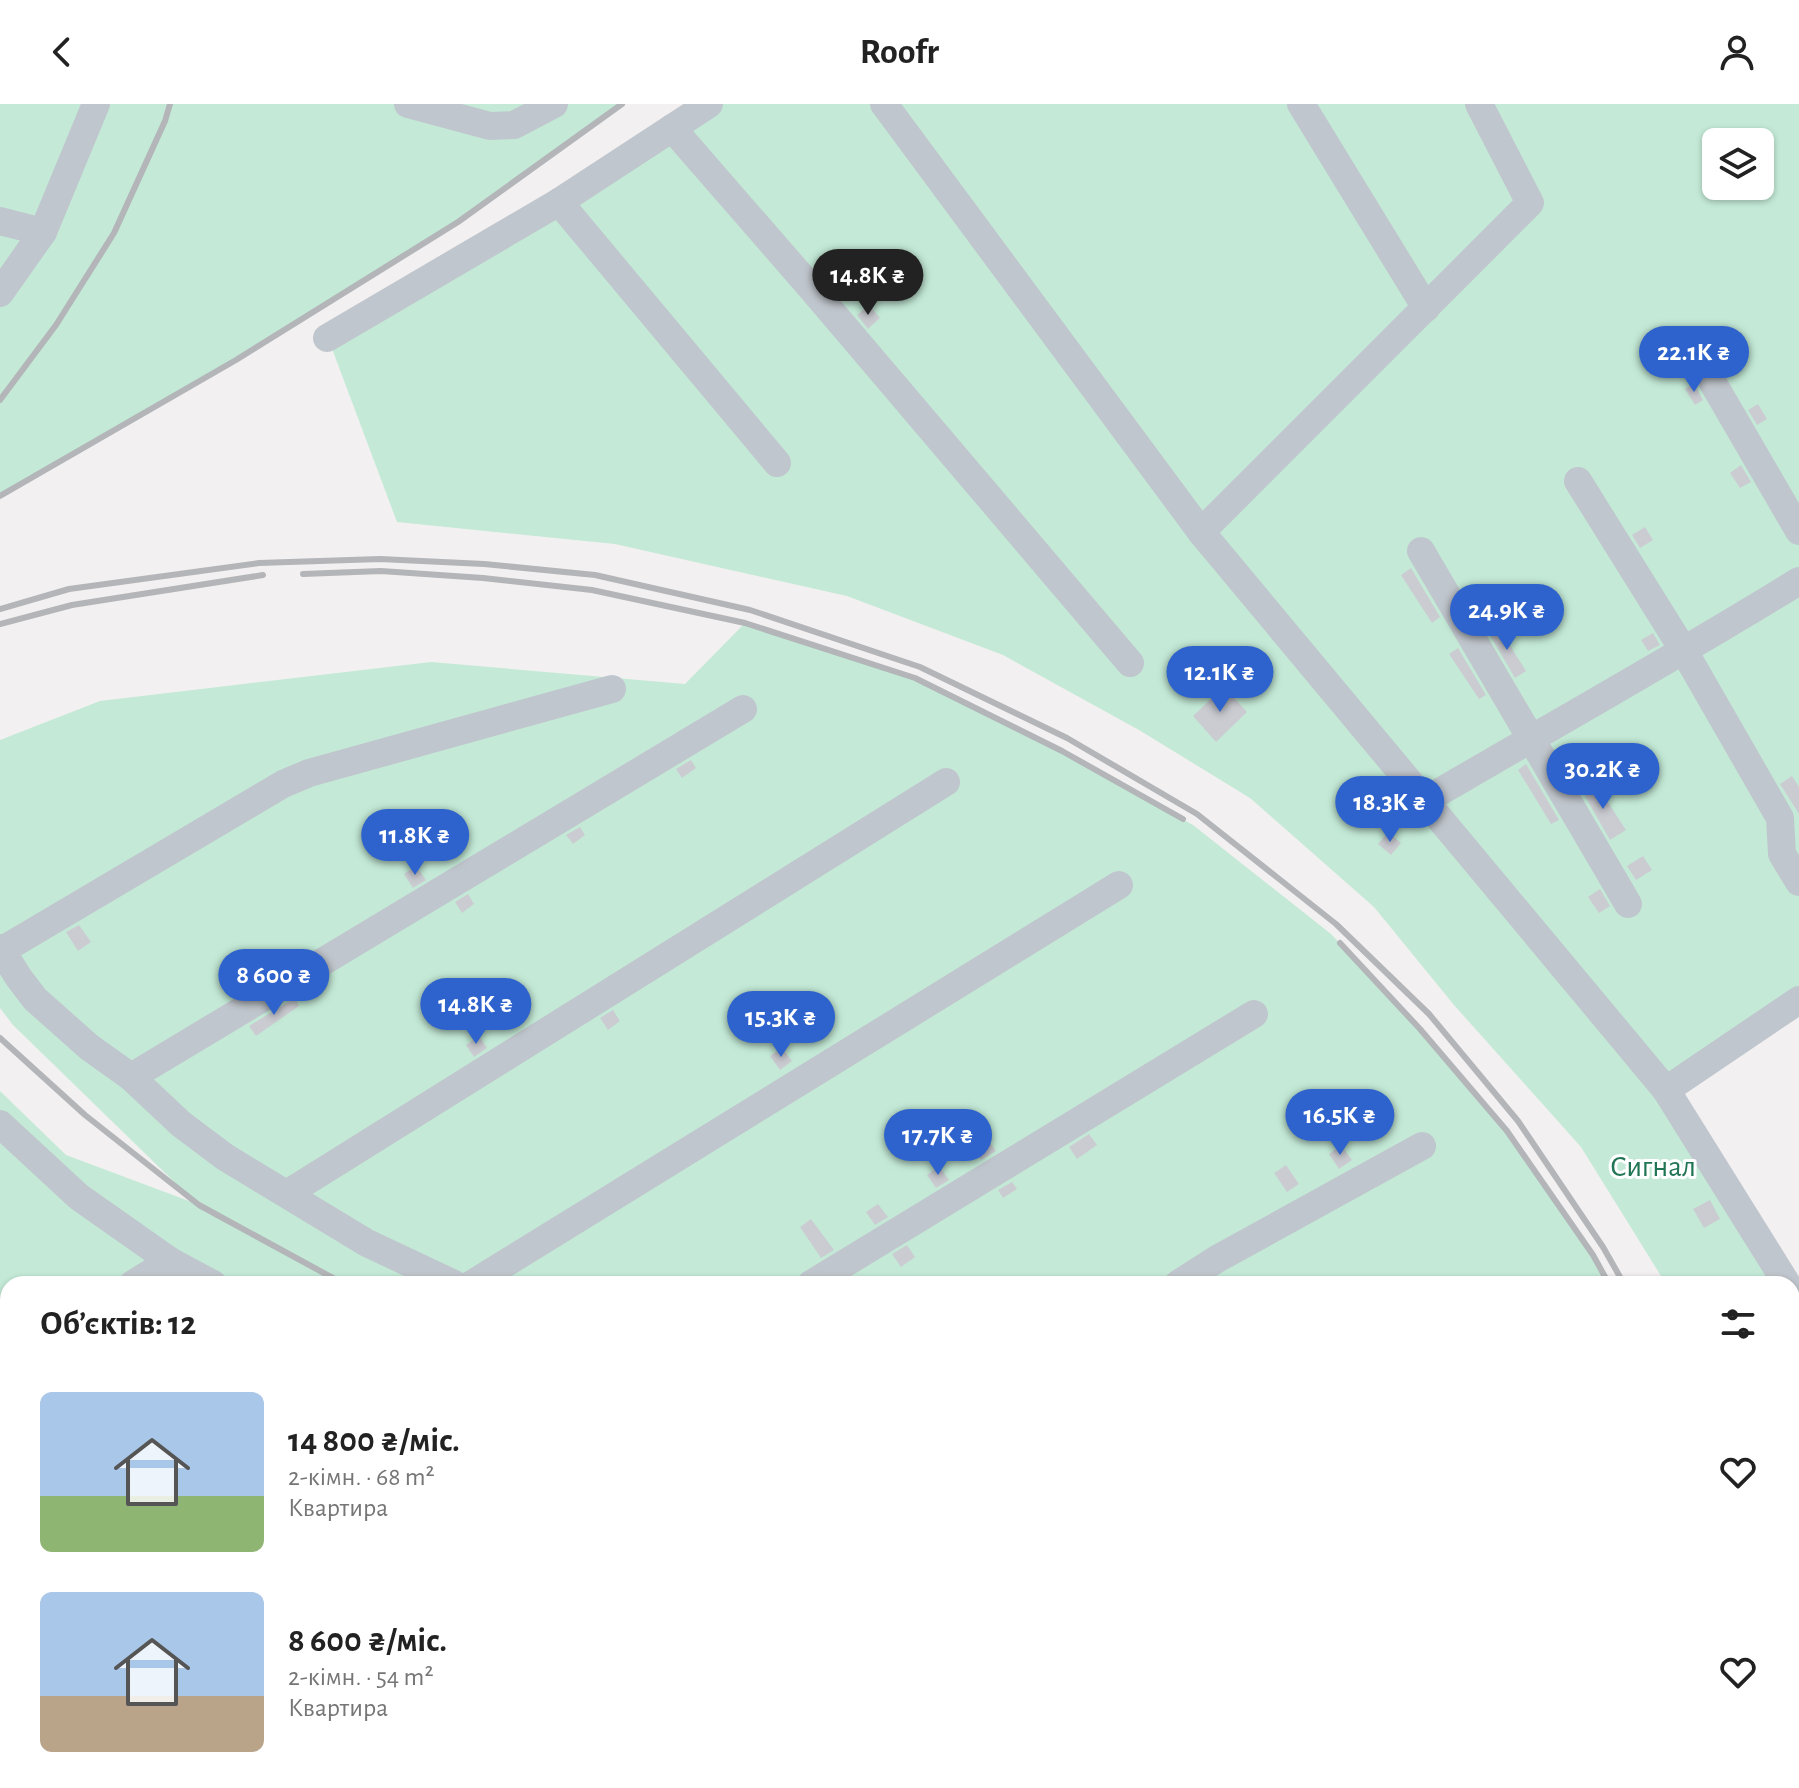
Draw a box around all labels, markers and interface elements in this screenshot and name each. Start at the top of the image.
icon: back [40,30,84,74]
icon: person [1715,30,1759,74]
text: Roofr [860,34,939,70]
map controls [1702,128,1774,200]
button: layers [1702,128,1774,200]
pin: 14.8K ₴ [794,249,942,317]
text: 14.8K ₴ [830,262,906,288]
pin: 22.1K ₴ [1620,326,1768,394]
text: 22.1K ₴ [1657,339,1731,365]
pin: 24.9K ₴ [1433,584,1581,652]
text: 24.9K ₴ [1468,597,1546,623]
pin: 12.1K ₴ [1146,646,1294,714]
text: 12.1K ₴ [1184,659,1256,685]
pin: 30.2K ₴ [1529,743,1677,811]
text: 30.2K ₴ [1564,756,1642,782]
pin: 18.3K ₴ [1316,776,1464,844]
text: 18.3K ₴ [1353,789,1427,815]
pin: 11.8K ₴ [341,809,489,877]
text: 11.8K ₴ [379,822,451,848]
pin: 8 600 ₴ [200,949,348,1017]
text: 8 600 ₴ [236,962,312,988]
pin: 14.8K ₴ [402,978,550,1046]
text: 14.8K ₴ [438,991,514,1017]
pin: 15.3K ₴ [707,991,855,1059]
text: 15.3K ₴ [745,1004,817,1030]
pin: 16.5K ₴ [1266,1089,1414,1157]
text: 16.5K ₴ [1303,1102,1377,1128]
pin: 17.7K ₴ [864,1109,1012,1177]
text: 17.7K ₴ [902,1122,974,1148]
park label: Сигнал [1610,1152,1696,1182]
icon: filters [1716,1302,1760,1346]
text: Об’єктів: 12 [40,1307,196,1341]
icon: home [104,1424,200,1520]
text: 14 800 ₴/міс. [288,1424,460,1458]
icon: heart [1716,1450,1760,1494]
text: 2-кімн. · 68 m² [288,1464,435,1490]
text: Квартира [288,1495,388,1521]
icon: home [104,1624,200,1720]
text: 8 600 ₴/міс. [288,1624,447,1658]
icon: heart [1716,1650,1760,1694]
text: 2-кімн. · 54 m² [288,1664,433,1690]
text: Квартира [288,1695,388,1721]

